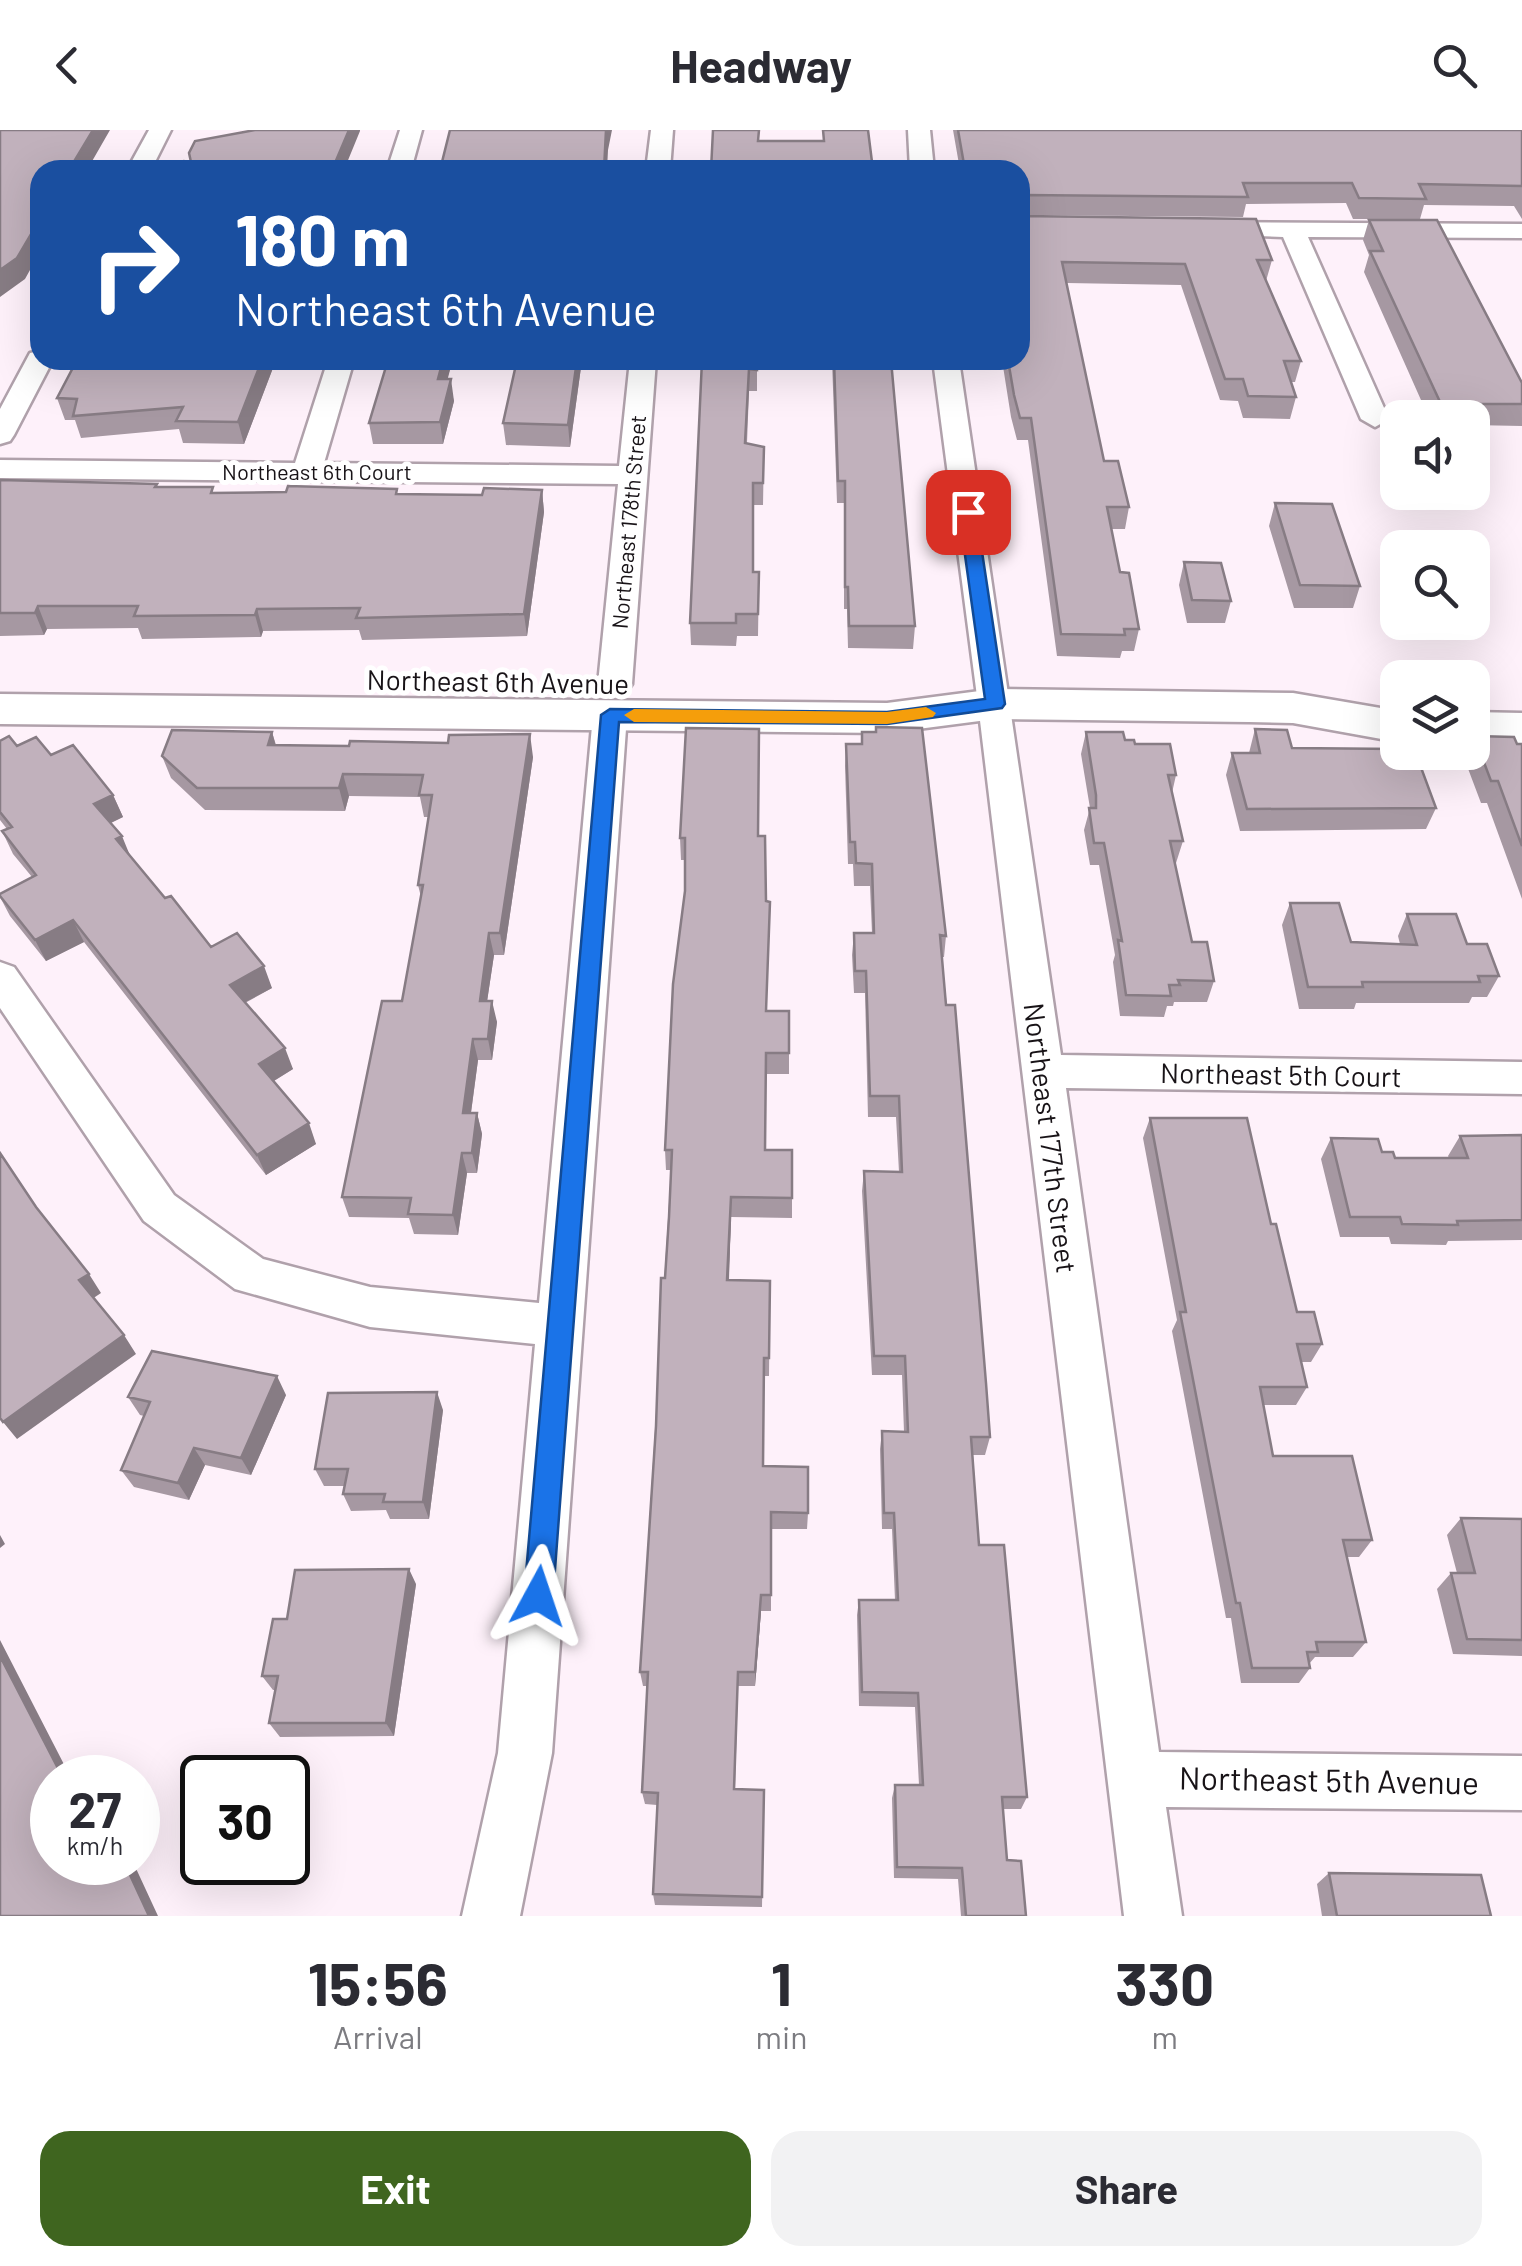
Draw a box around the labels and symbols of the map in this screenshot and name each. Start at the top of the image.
street label: Northeast 178th Street [606,414,650,630]
street label: Northeast 6th Court [222,458,412,484]
pin [926,470,1011,555]
street label: Northeast 6th Avenue [366,662,630,700]
street label: Northeast 177th Street [1018,1001,1084,1275]
street label: Northeast 5th Court [1160,1055,1402,1093]
position arrow [486,1544,590,1648]
speed limit sign: 30 [180,1755,310,1885]
street label: Northeast 5th Avenue [1179,1757,1479,1801]

